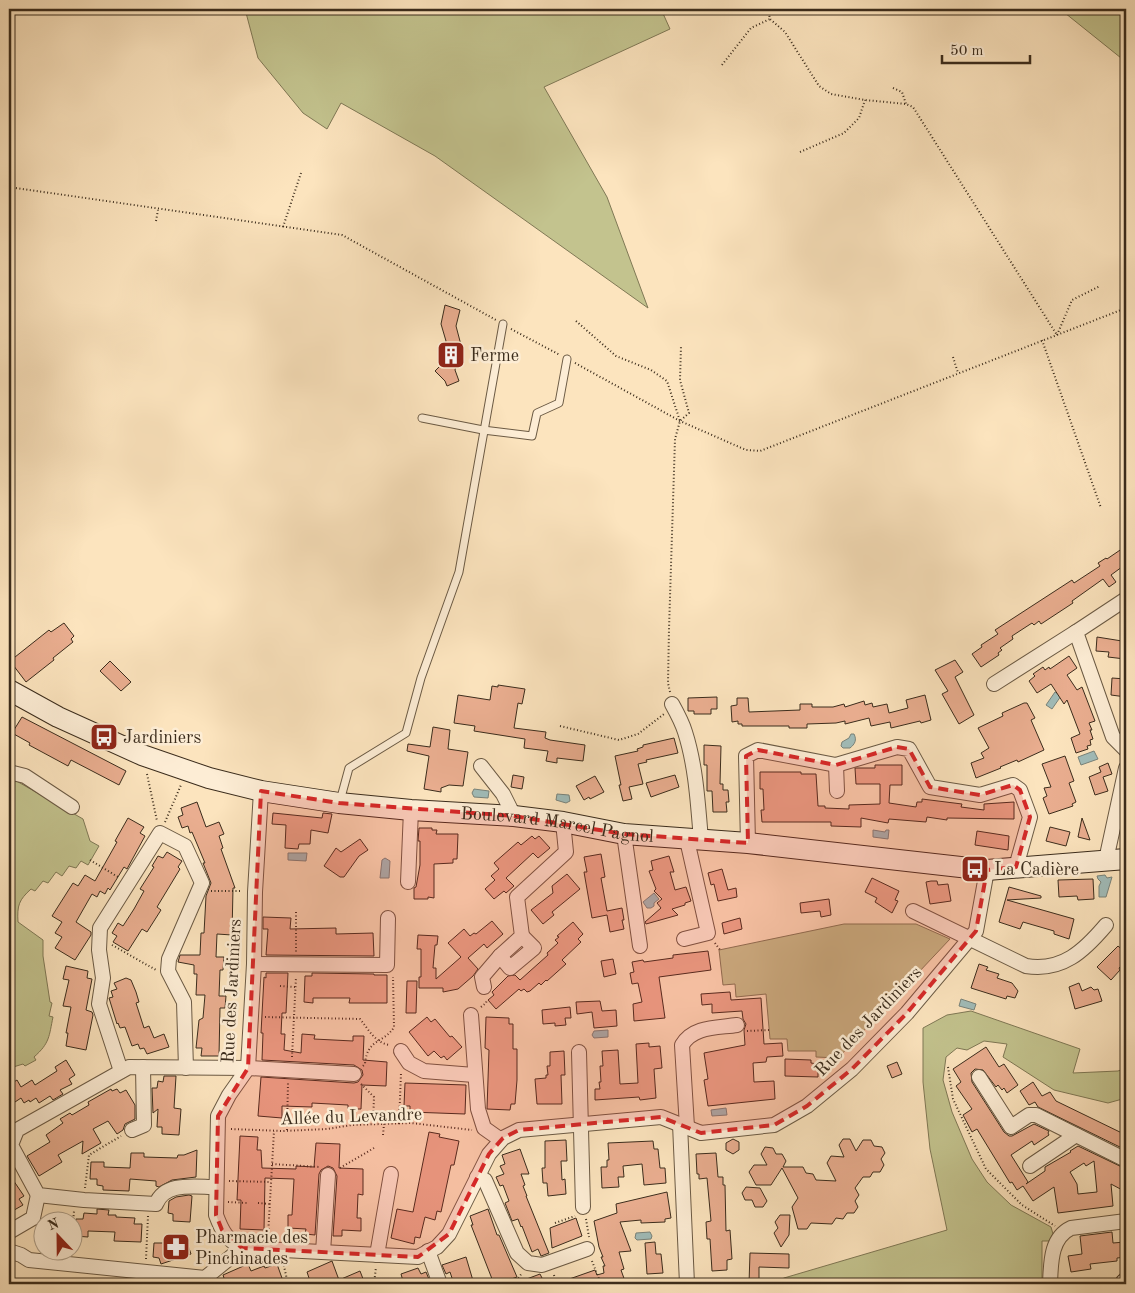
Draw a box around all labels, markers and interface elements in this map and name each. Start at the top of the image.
scale bar [942,32,1030,64]
text: 50 m [950,44,984,59]
building icon: Ferme [436,340,466,370]
place label: Ferme [470,347,519,365]
bus stop icon: Jardiniers [89,722,119,752]
place label: Jardiniers [123,729,201,747]
street label: Boulevard Marcel Pagnol [460,805,655,846]
bus stop icon: La Cadière [960,854,990,884]
place label: La Cadière [994,861,1079,879]
street label: Rue des Jardiniers [219,918,245,1064]
street label: Rue des Jardiniers [812,963,926,1080]
street label: Allée du Levandre [280,1106,422,1128]
north arrow [32,1210,82,1260]
text: N [46,1216,61,1233]
place label: Pharmacie des Pinchinades [195,1229,308,1268]
pharmacy icon: Pharmacie des Pinchinades [161,1232,191,1262]

